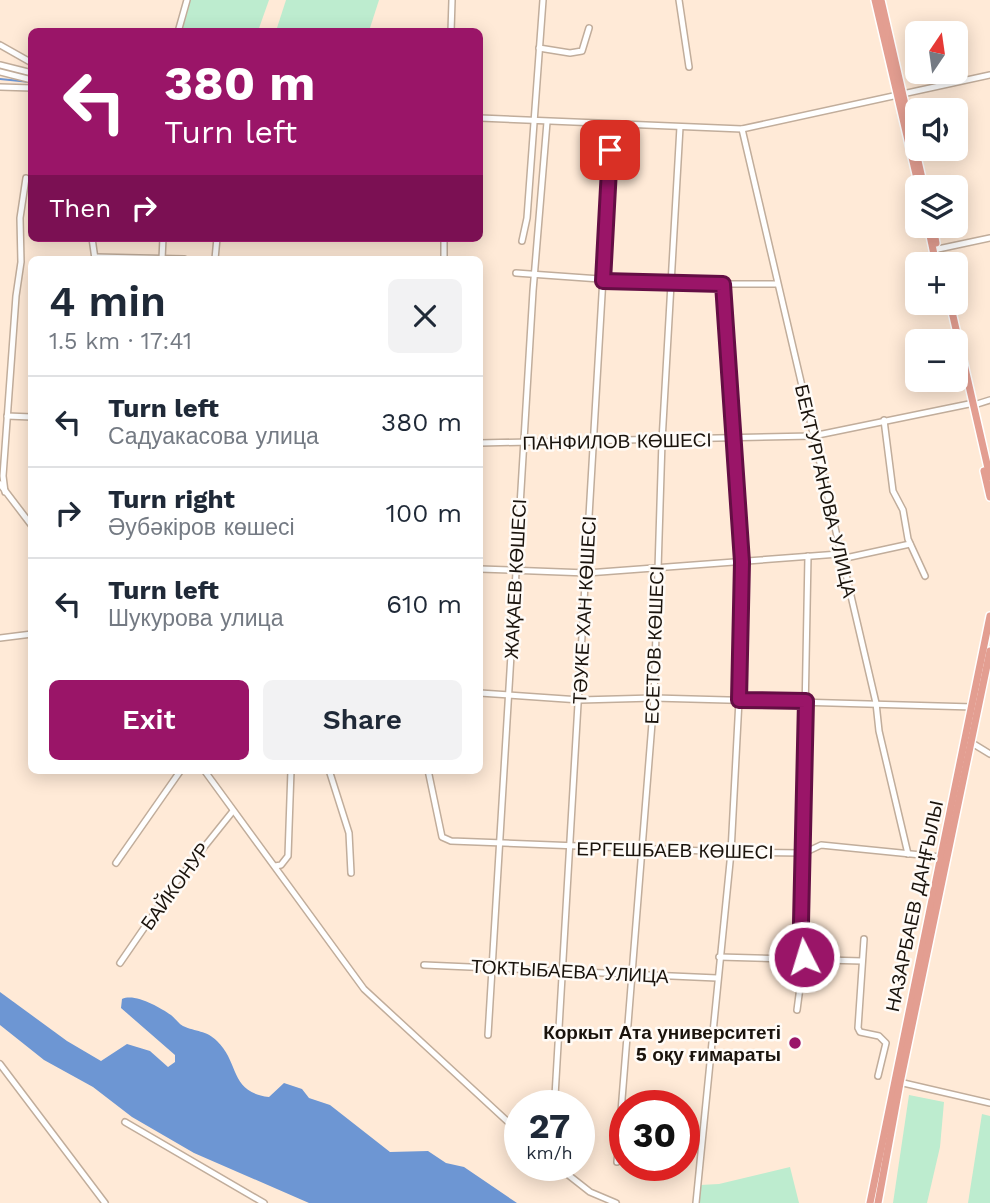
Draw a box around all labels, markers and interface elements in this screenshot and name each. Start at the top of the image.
north arrow [905,21,968,84]
map controls [905,21,968,392]
text: 380 m [164,54,315,112]
icon: left [49,56,140,147]
button: sound [905,98,968,161]
text: Turn left [164,113,297,151]
pin [580,120,640,180]
icon: arrive [591,131,629,169]
button: layers [905,175,968,238]
icon: right [125,189,163,227]
text: Then [49,193,111,223]
button: + [905,252,968,315]
text: 4 min [49,277,166,326]
button: close [388,279,462,353]
text: 1.5 km · 17:41 [49,328,192,355]
button: − [905,329,968,392]
street label: БЕКТУРГАНОВА УЛИЦА [790,382,861,600]
text: Turn left [108,393,219,423]
icon: left [49,403,87,441]
text: 380 m [381,407,462,437]
text: Садуакасова улица [108,423,319,450]
street label: ПАНФИЛОВ КӨШЕСІ [522,428,712,455]
text: Turn right [108,484,235,514]
icon: right [49,494,87,532]
text: 100 m [386,498,462,528]
street label: ЖАҚАЕВ КӨШЕСІ [500,498,531,660]
text: Әубәкіров көшесі [108,514,295,541]
street label: ТӘУКЕ ХАН КӨШЕСІ [568,515,601,705]
street label: ЕСЕТОВ КӨШЕСІ [640,565,669,725]
text: Turn left [108,575,219,605]
icon: left [49,585,87,623]
text: 610 m [386,589,462,619]
text: Шукурова улица [108,605,284,632]
button: Exit [49,680,249,760]
button: Share [263,680,462,760]
street label: НАЗАРБАЕВ ДАҢҒЫЛЫ [881,798,948,1014]
street label: ЕРГЕШБАЕВ КӨШЕСІ [576,837,774,864]
street label: БАЙКОНУР [136,838,215,935]
position arrow [767,920,841,994]
street label: ТОКТЫБАЕВА УЛИЦА [471,955,670,988]
place label: Коркыт Ата университеті 5 оқу ғимараты [543,1021,781,1066]
marker: Коркыт Ата университеті 5 оқу ғимараты [787,1035,803,1051]
speed limit sign: 30 [609,1090,700,1181]
text: 27 [529,1105,570,1147]
text: km/h [526,1142,573,1163]

